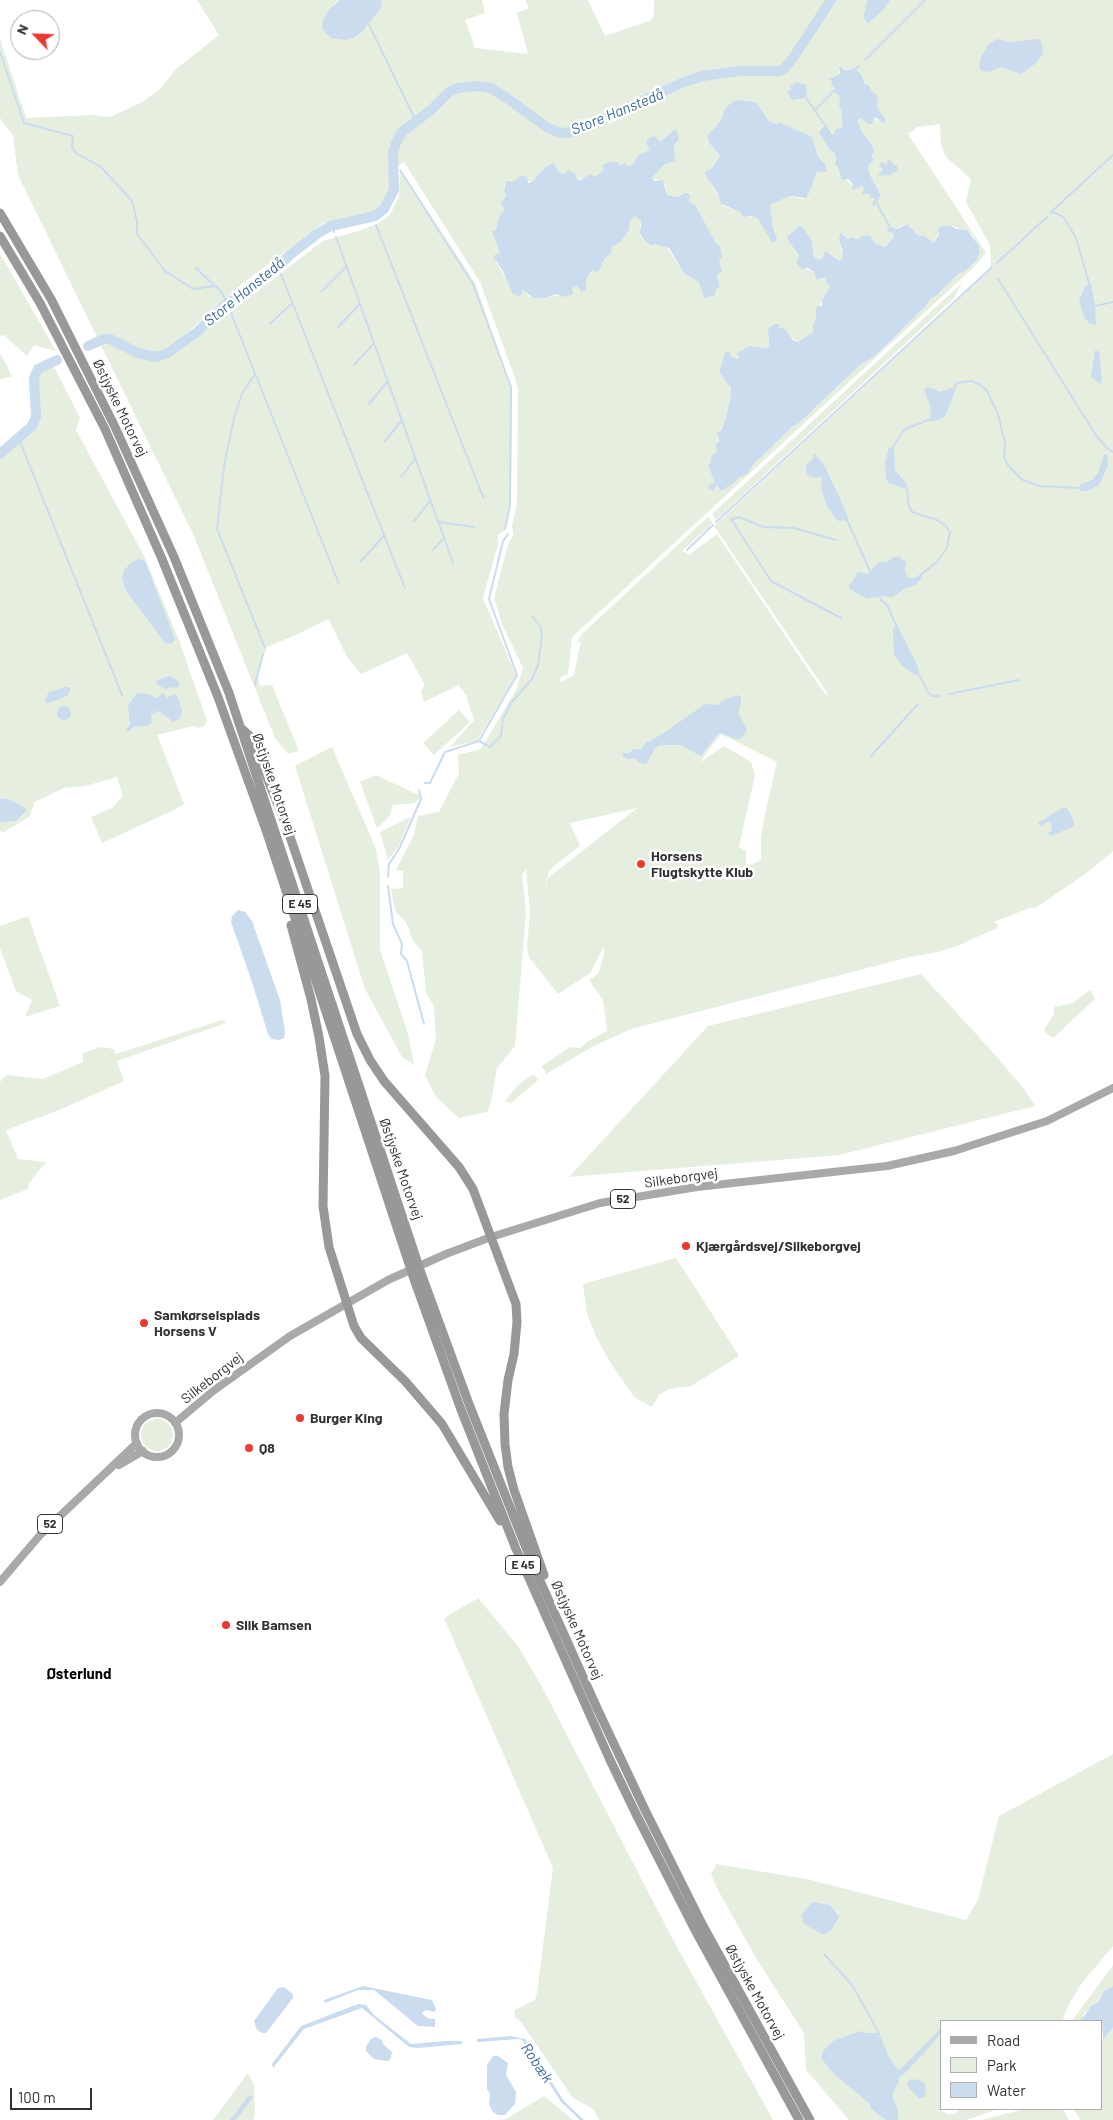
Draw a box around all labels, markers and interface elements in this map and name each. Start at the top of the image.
north arrow [10,10,60,60]
text: N [12,21,31,37]
water label: Store Hanstedå [568,85,666,139]
water label: Store Hanstedå [200,254,288,330]
street label: Østjyske Motorvej [89,356,151,460]
street label: Østjyske Motorvej [249,731,299,837]
place label: Horsens Flugtskytte Klub [651,848,753,880]
marker: Horsens Flugtskytte Klub [635,858,647,870]
road number: E 45 [282,894,318,914]
street label: Østjyske Motorvej [376,1116,426,1222]
street label: Silkeborgvej [643,1165,719,1191]
road number: 52 [610,1190,636,1208]
place label: Kjærgårdsvej/Silkeborgvej [696,1238,861,1254]
marker: Kjærgårdsvej/Silkeborgvej [680,1240,692,1252]
place label: Samkørselsplads Horsens V [154,1307,260,1340]
marker: Samkørselsplads Horsens V [138,1317,150,1329]
street label: Silkeborgvej [178,1349,246,1407]
place label: Burger King [310,1410,383,1426]
marker: Burger King [294,1412,306,1424]
place label: Q8 [259,1440,275,1456]
marker: Q8 [243,1442,255,1454]
road number: 52 [38,1515,62,1534]
road number: E 45 [506,1556,540,1574]
street label: Østjyske Motorvej [548,1578,606,1682]
place label: Slik Bamsen [236,1617,312,1633]
marker: Slik Bamsen [220,1619,232,1631]
district label: Østerlund [47,1665,111,1683]
street label: Østjyske Motorvej [722,1941,788,2043]
legend [940,2020,1103,2110]
text: Road [987,2031,1020,2049]
water label: Robæk [517,2040,557,2086]
text: Park [987,2056,1016,2074]
scale bar [12,2078,95,2110]
text: Water [987,2081,1026,2099]
text: 100 m [18,2088,56,2106]

